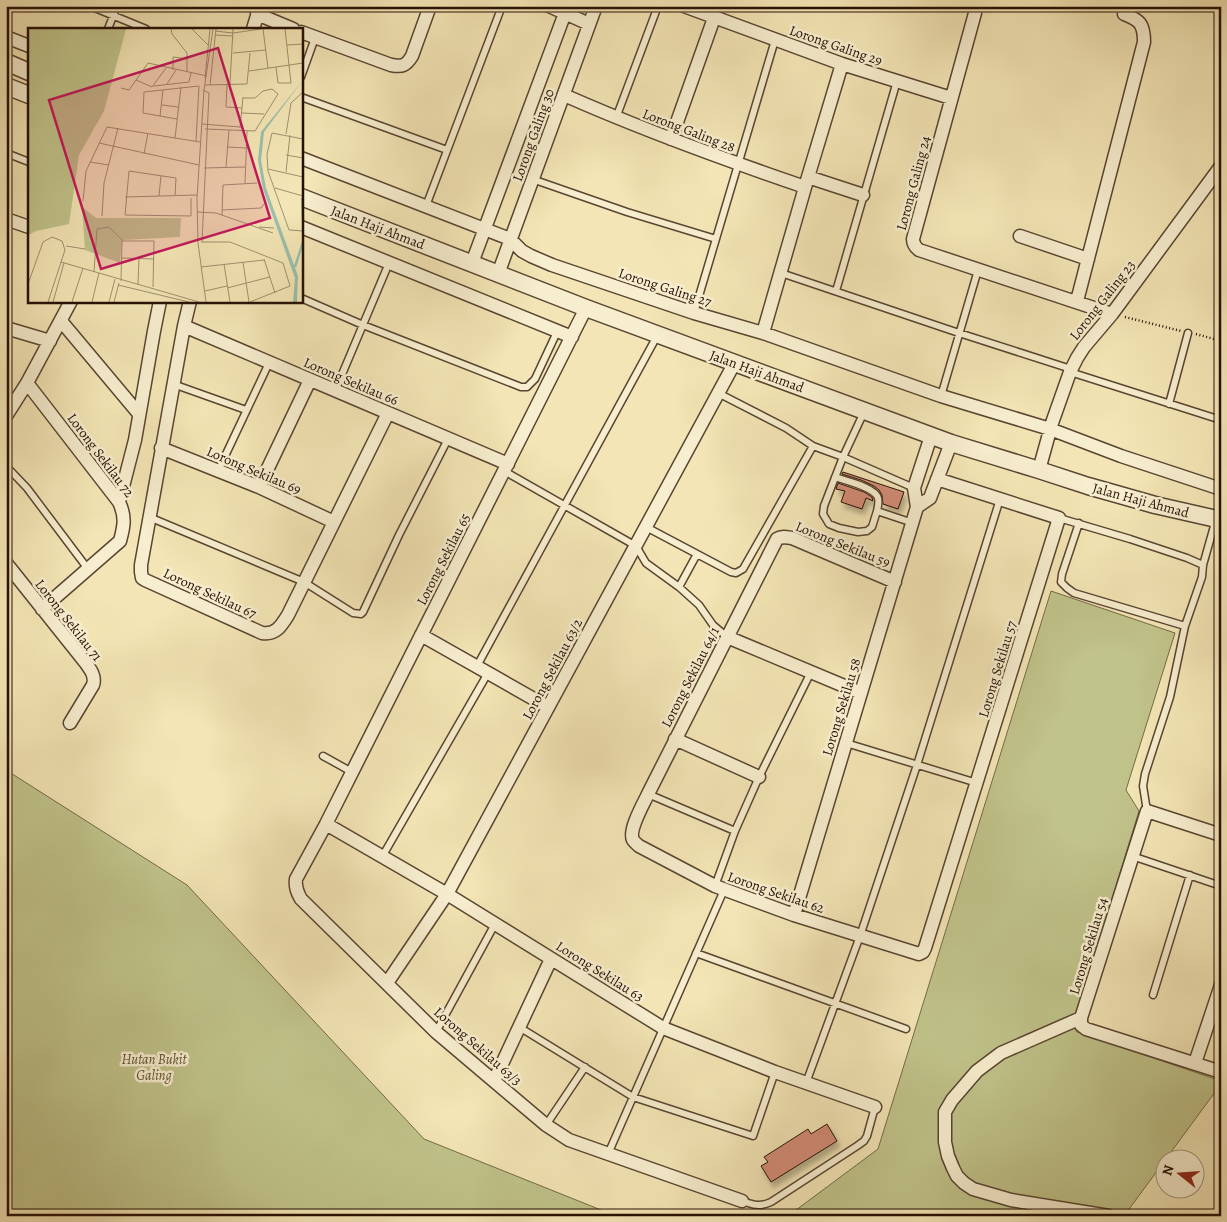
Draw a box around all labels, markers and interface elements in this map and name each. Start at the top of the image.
street label: Lorong Galing 29 [787,21,885,70]
inset map [28,28,302,302]
street label: Lorong Galing 30 [508,86,559,184]
street label: Lorong Galing 28 [640,104,738,157]
street label: Lorong Galing 24 [892,134,935,233]
street label: Jalan Haji Ahmad [328,201,428,254]
street label: Lorong Galing 23 [1065,256,1140,344]
street label: Lorong Galing 27 [616,263,714,312]
street label: Jalan Haji Ahmad [707,346,807,398]
street label: Lorong Sekilau 66 [300,353,401,410]
street label: Lorong Sekilau 72 [63,409,139,502]
street label: Lorong Sekilau 69 [204,442,304,499]
street label: Jalan Haji Ahmad [1091,478,1192,523]
street label: Lorong Sekilau 65 [412,510,475,608]
street label: Lorong Sekilau 59 [793,517,893,572]
street label: Lorong Sekilau 67 [160,564,260,623]
street label: Lorong Sekilau 71 [31,575,107,665]
street label: Lorong Sekilau 63/2 [518,615,587,723]
street label: Lorong Sekilau 57 [974,618,1021,720]
street label: Lorong Sekilau 64/1 [657,623,724,731]
street label: Lorong Sekilau 58 [818,656,865,758]
street label: Lorong Sekilau 62 [725,867,827,918]
street label: Lorong Sekilau 54 [1065,895,1112,997]
street label: Lorong Sekilau 63 [552,937,648,1006]
street label: Lorong Sekilau 63/3 [430,1003,526,1090]
park label: Hutan Bukit Galing [121,1050,188,1085]
north arrow [1154,1150,1204,1200]
text: N [1157,1163,1179,1178]

